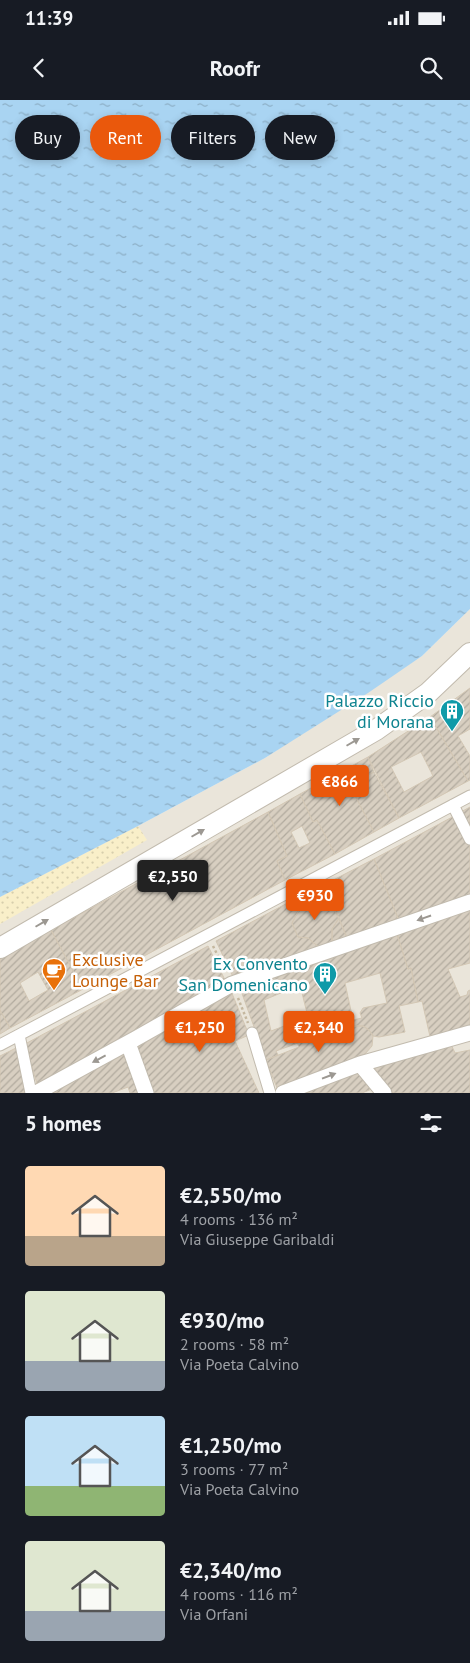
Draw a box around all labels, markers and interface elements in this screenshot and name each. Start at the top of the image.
text: 11:39 [25,6,73,30]
icon: back [25,54,53,82]
text: Roofr [210,54,260,82]
icon: search [417,54,445,82]
chip: Buy [15,115,80,160]
chip: Rent [90,115,161,160]
chip: Filters [171,115,255,160]
chip: New [265,115,335,160]
place label: Palazzo Riccio di Morana [325,689,434,733]
building icon: Palazzo Riccio di Morana [439,698,465,732]
one-way arrow [347,738,360,747]
pin: €866 [310,764,370,807]
text: €866 [322,771,358,791]
one-way arrow [191,828,204,837]
pin: €2,550 [132,860,214,902]
text: €2,550 [148,866,198,886]
pin: €930 [285,878,345,921]
text: €930 [297,885,333,905]
one-way arrow [416,914,431,922]
one-way arrow [36,919,49,928]
place label: Exclusive Lounge Bar [72,948,159,992]
place label: Ex Convento San Domenicano [178,952,308,996]
cafe icon: Exclusive Lounge Bar [41,957,67,991]
building icon: Ex Convento San Domenicano [312,961,338,995]
pin: €1,250 [159,1010,241,1053]
pin: €2,340 [278,1010,360,1053]
text: €1,250 [175,1017,225,1037]
text: €2,340 [294,1017,344,1037]
one-way arrow [92,1055,107,1063]
one-way arrow [322,1072,337,1080]
icon: filters [417,1109,445,1137]
text: 5 homes [25,1110,101,1137]
text: €2,550/mo [180,1182,282,1209]
icon: home [65,1186,125,1246]
text: 4 rooms · 136 m² [180,1209,298,1229]
text: Via Giuseppe Garibaldi [180,1229,334,1249]
text: €930/mo [180,1307,264,1334]
icon: home [65,1311,125,1371]
text: 2 rooms · 58 m² [180,1334,289,1354]
text: Via Poeta Calvino [180,1354,299,1374]
text: €1,250/mo [180,1432,282,1459]
icon: home [65,1436,125,1496]
text: 3 rooms · 77 m² [180,1459,288,1479]
text: Via Poeta Calvino [180,1479,299,1499]
text: €2,340/mo [180,1557,282,1584]
icon: home [65,1561,125,1621]
text: 4 rooms · 116 m² [180,1584,298,1604]
text: Via Orfani [180,1604,248,1624]

